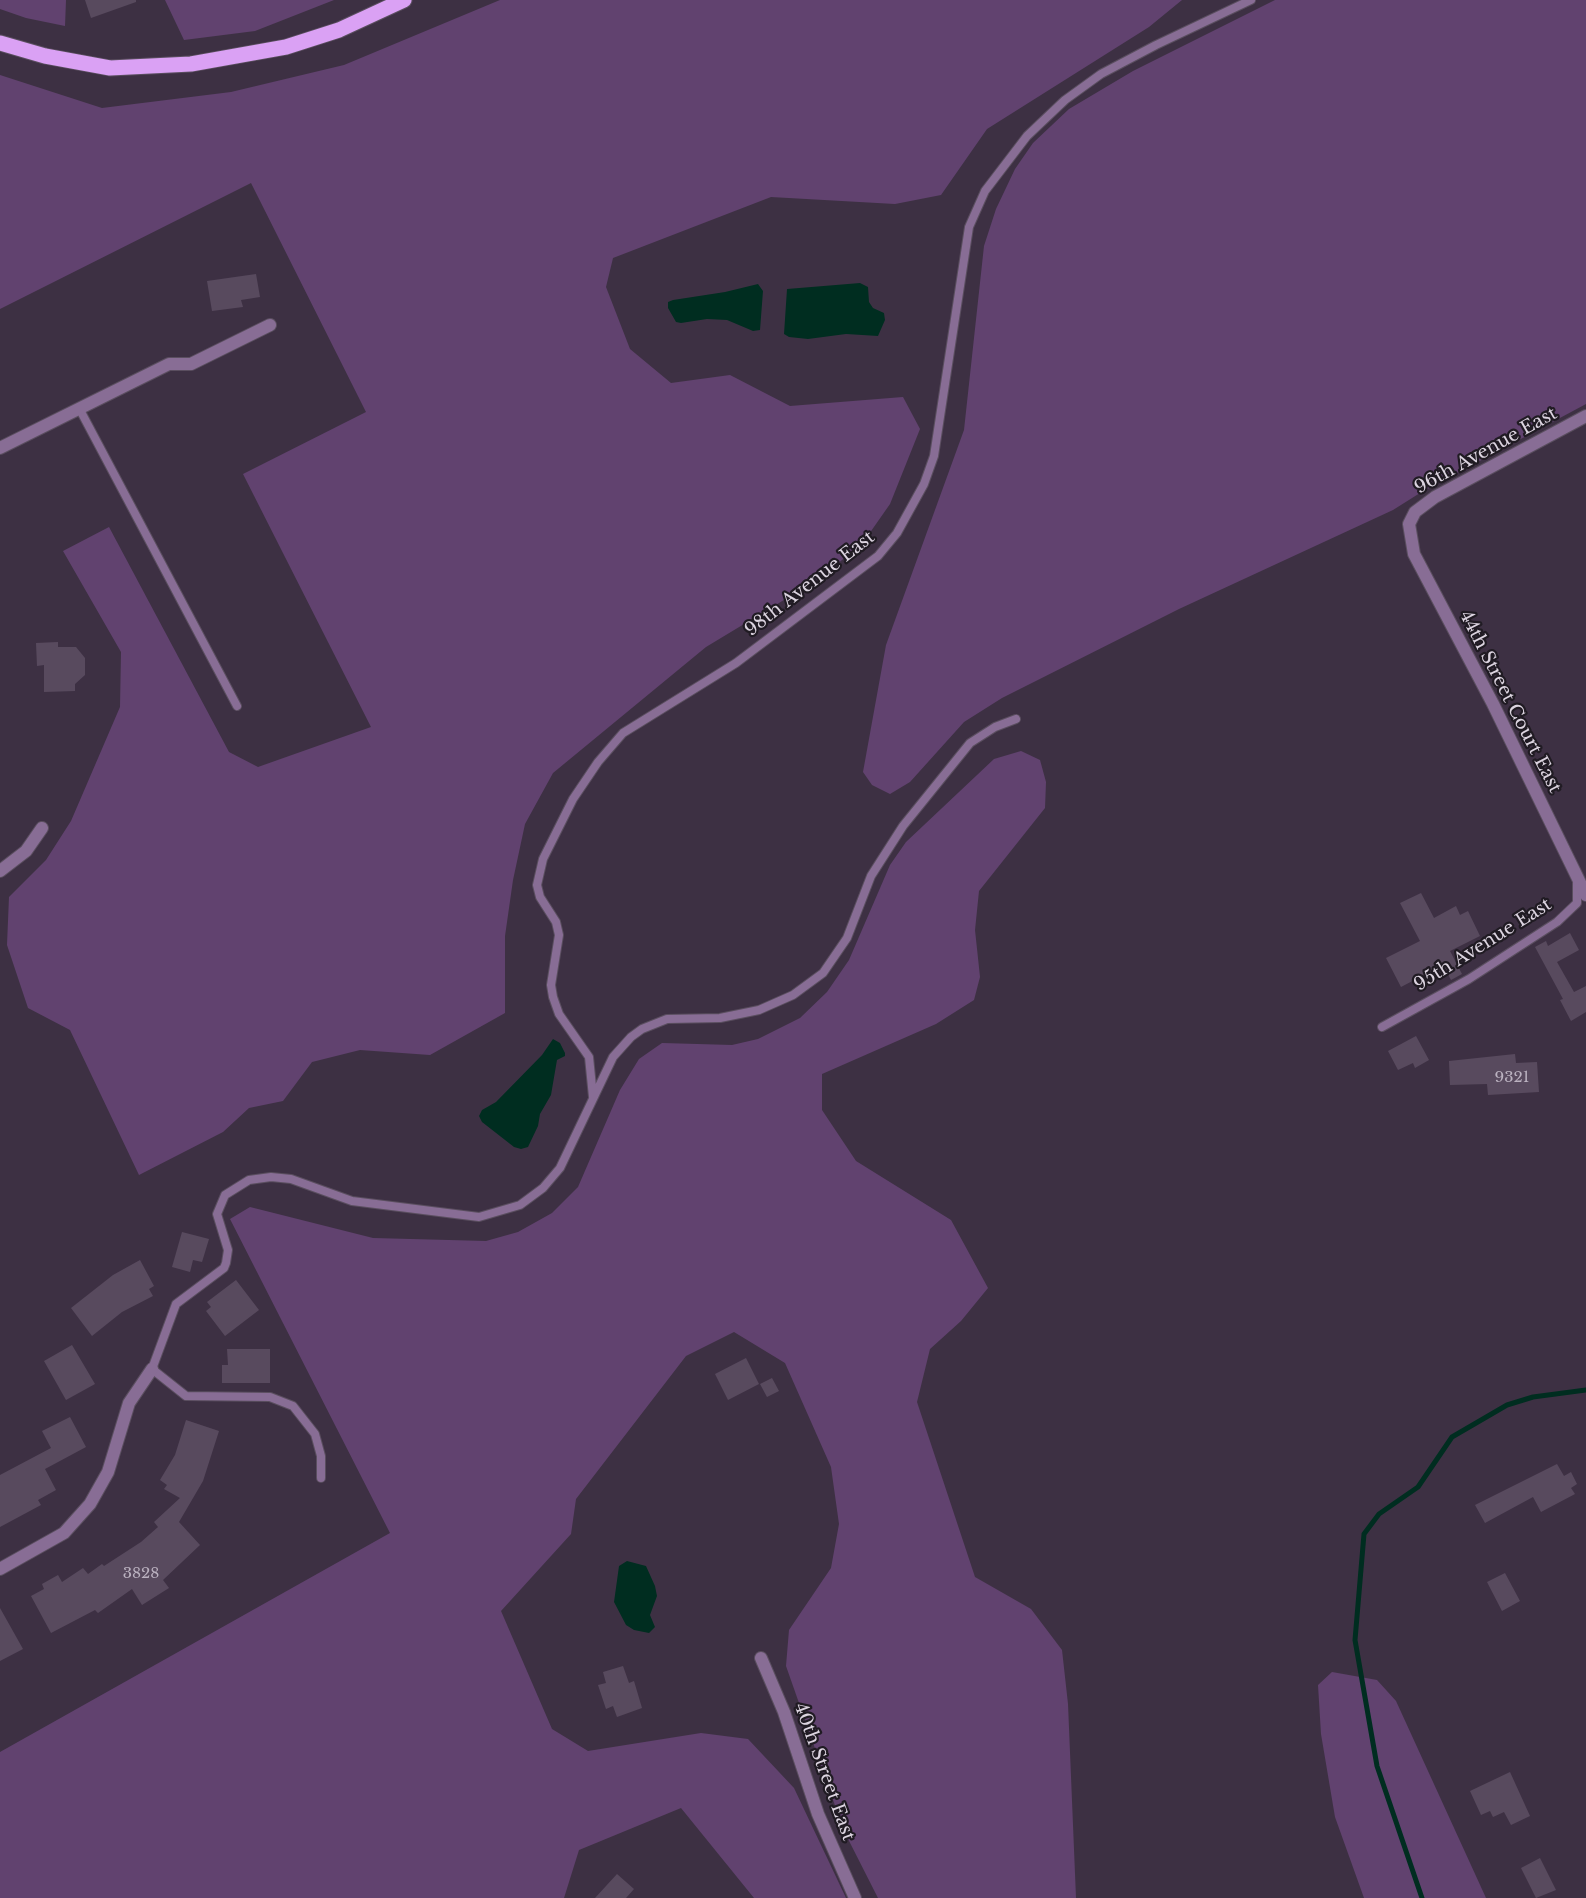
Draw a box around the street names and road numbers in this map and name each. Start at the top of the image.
street label: 96th Avenue East [1411,403,1561,499]
street label: 98th Avenue East [741,527,879,641]
street label: 44th Street Court East [1455,607,1565,797]
street label: 95th Avenue East [1410,894,1556,996]
street label: 40th Street East [789,1700,859,1844]

